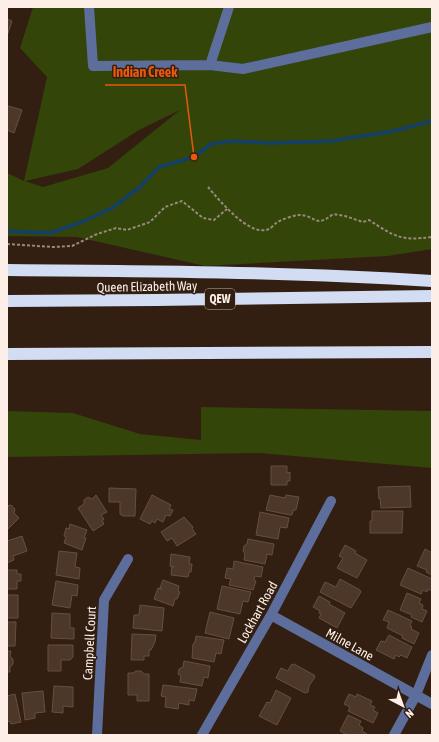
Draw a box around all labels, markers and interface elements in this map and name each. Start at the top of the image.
callout: Indian Creek [105,59,185,85]
text: Indian Creek [113,64,178,80]
street label: Queen Elizabeth Way [97,278,198,295]
road number: QEW [205,289,235,309]
street label: Lockhart Road [234,579,280,646]
street label: Campbell Court [80,606,99,680]
street label: Milne Lane [323,625,376,664]
north arrow [383,686,423,726]
text: N [403,707,416,720]

